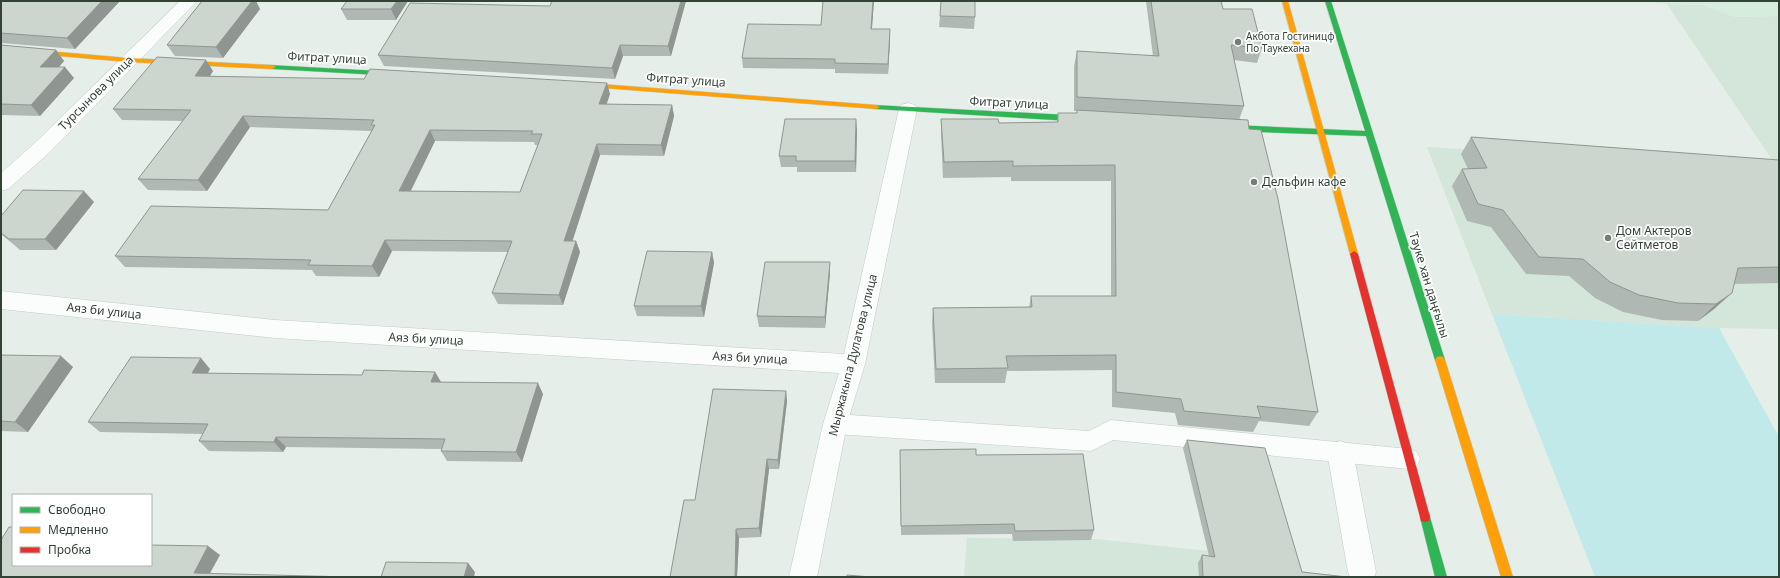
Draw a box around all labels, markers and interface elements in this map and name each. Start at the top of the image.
place label: Акбота Гостиницф По Таукехана [1246,29,1335,55]
marker: Акбота Гостиницф По Таукехана [1233,37,1243,47]
street label: Фитрат улица [287,47,367,68]
street label: Турсынова улица [54,51,137,134]
street label: Фитрат улица [646,68,726,91]
street label: Фитрат улица [969,92,1049,113]
place label: Дельфин кафе [1262,173,1346,190]
marker: Дельфин кафе [1249,177,1259,187]
place label: Дом Актеров Сейтметов [1616,222,1692,253]
street label: Тәуке хан даңғылы [1405,230,1454,340]
marker: Дом Актеров Сейтметов [1603,233,1613,243]
street label: Мыржакыпа Дулатова улица [824,272,881,438]
street label: Аяз би улица [66,298,142,323]
street label: Аяз би улица [388,328,464,349]
street label: Аяз би улица [712,347,788,368]
legend [12,494,152,566]
text: Свободно [48,501,106,518]
text: Медленно [48,521,108,538]
text: Пробка [48,541,91,558]

